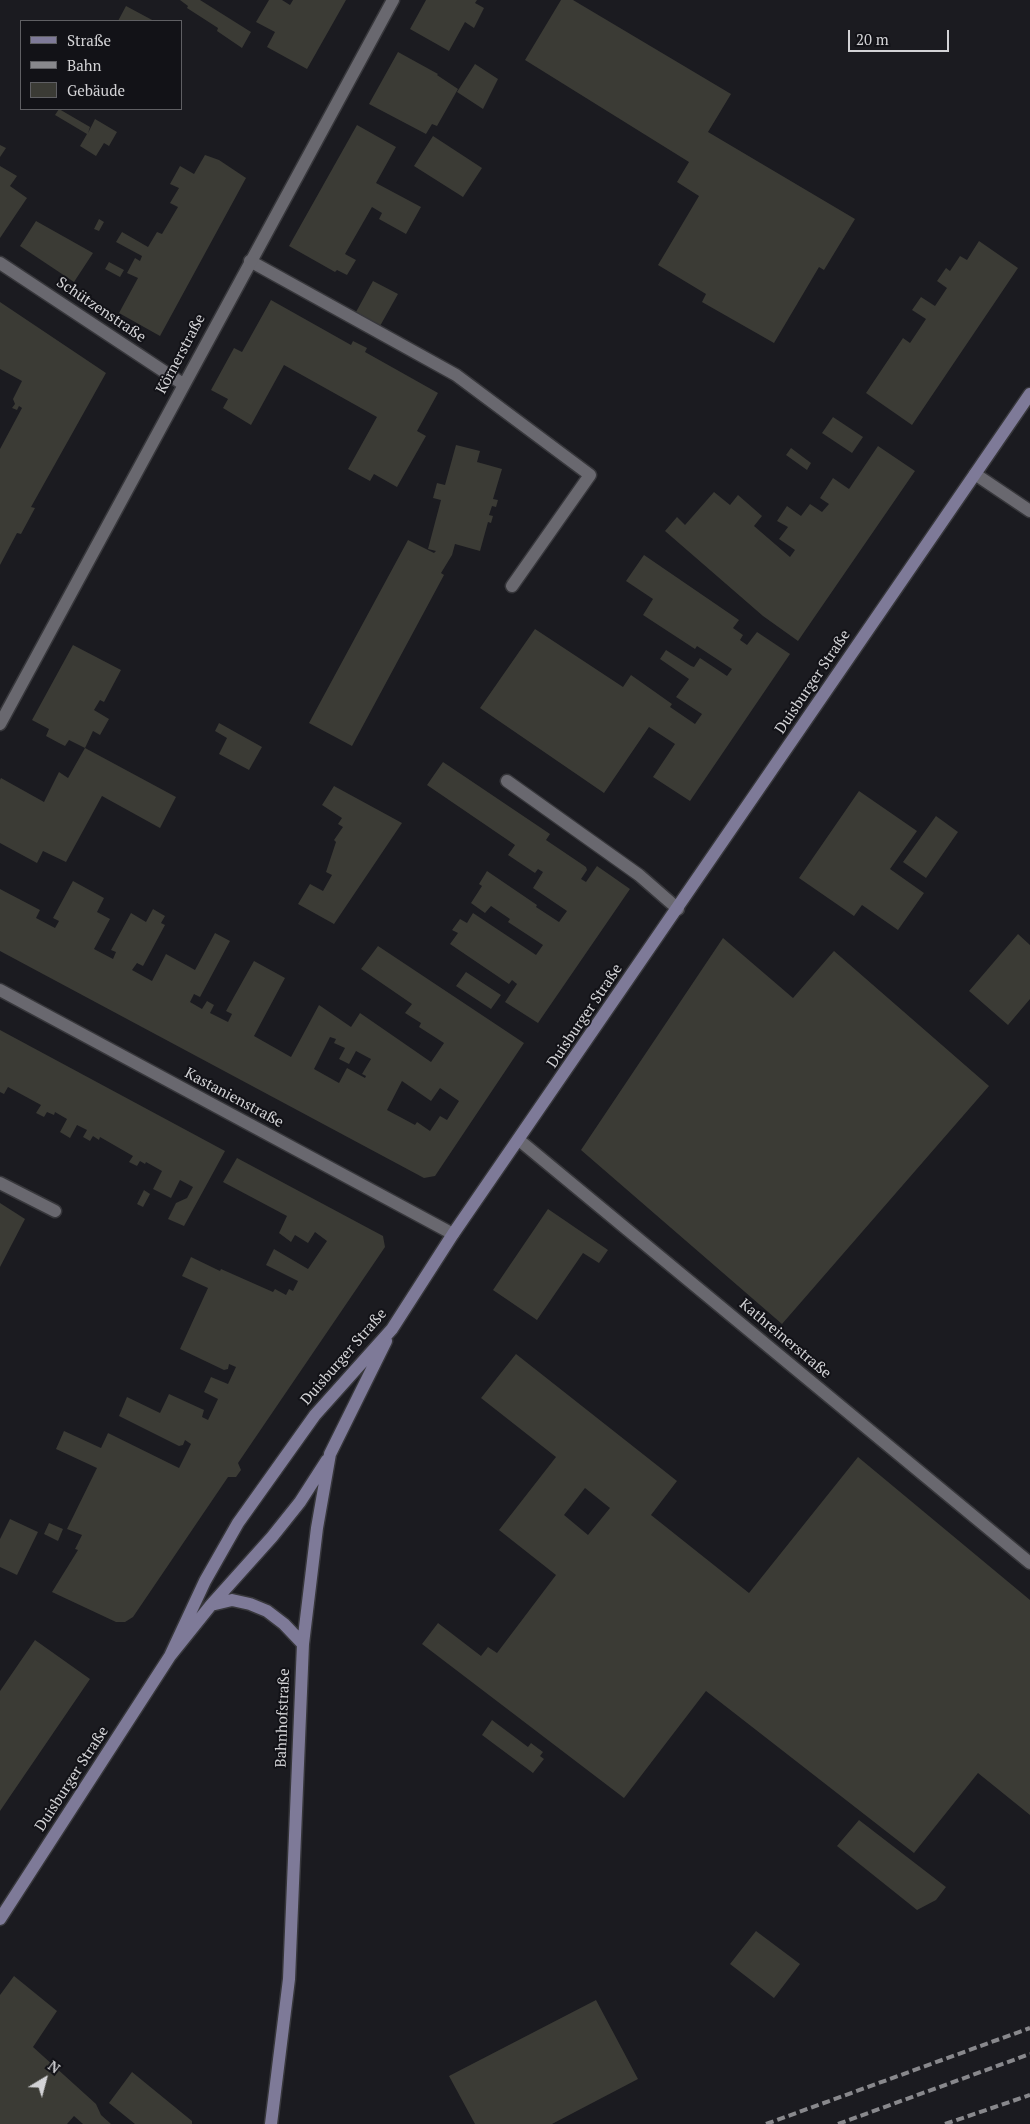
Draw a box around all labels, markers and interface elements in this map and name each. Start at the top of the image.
legend [20,20,182,110]
scale bar [850,20,951,52]
text: 20 m [856,29,889,49]
text: Straße [67,30,111,50]
text: Bahn [67,55,102,75]
text: Gebäude [67,80,125,100]
street label: Schützenstraße [53,273,149,347]
street label: Körnerstraße [152,311,210,397]
street label: Duisburger Straße [772,627,854,737]
street label: Duisburger Straße [544,961,626,1071]
street label: Kastanienstraße [182,1064,286,1132]
street label: Kathreinerstraße [735,1295,835,1383]
street label: Duisburger Straße [297,1305,391,1409]
street label: Bahnhofstraße [272,1668,294,1768]
street label: Duisburger Straße [31,1723,113,1835]
north arrow [20,2054,70,2104]
text: N [44,2056,64,2077]

